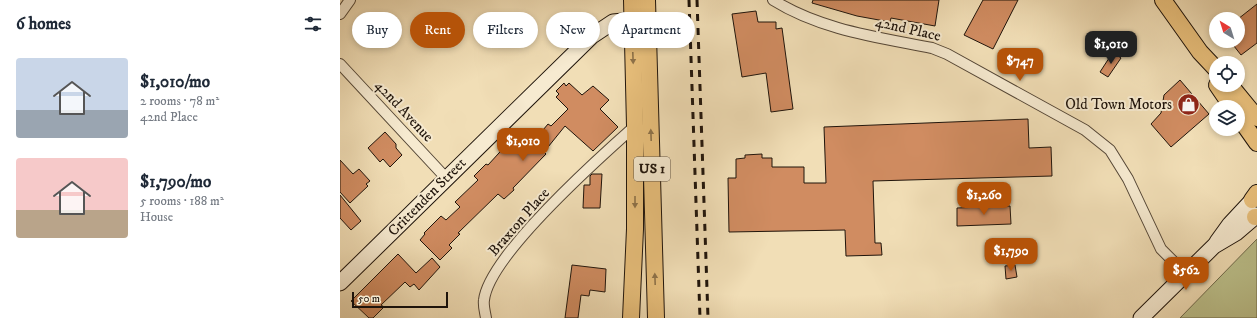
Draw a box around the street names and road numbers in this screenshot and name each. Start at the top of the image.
street label: 42nd Place [873,12,943,46]
street label: 42nd Avenue [371,76,437,146]
street label: Crittenden Street [384,154,470,240]
road number: US 1 [634,157,670,181]
street label: Braxton Place [484,184,554,260]

